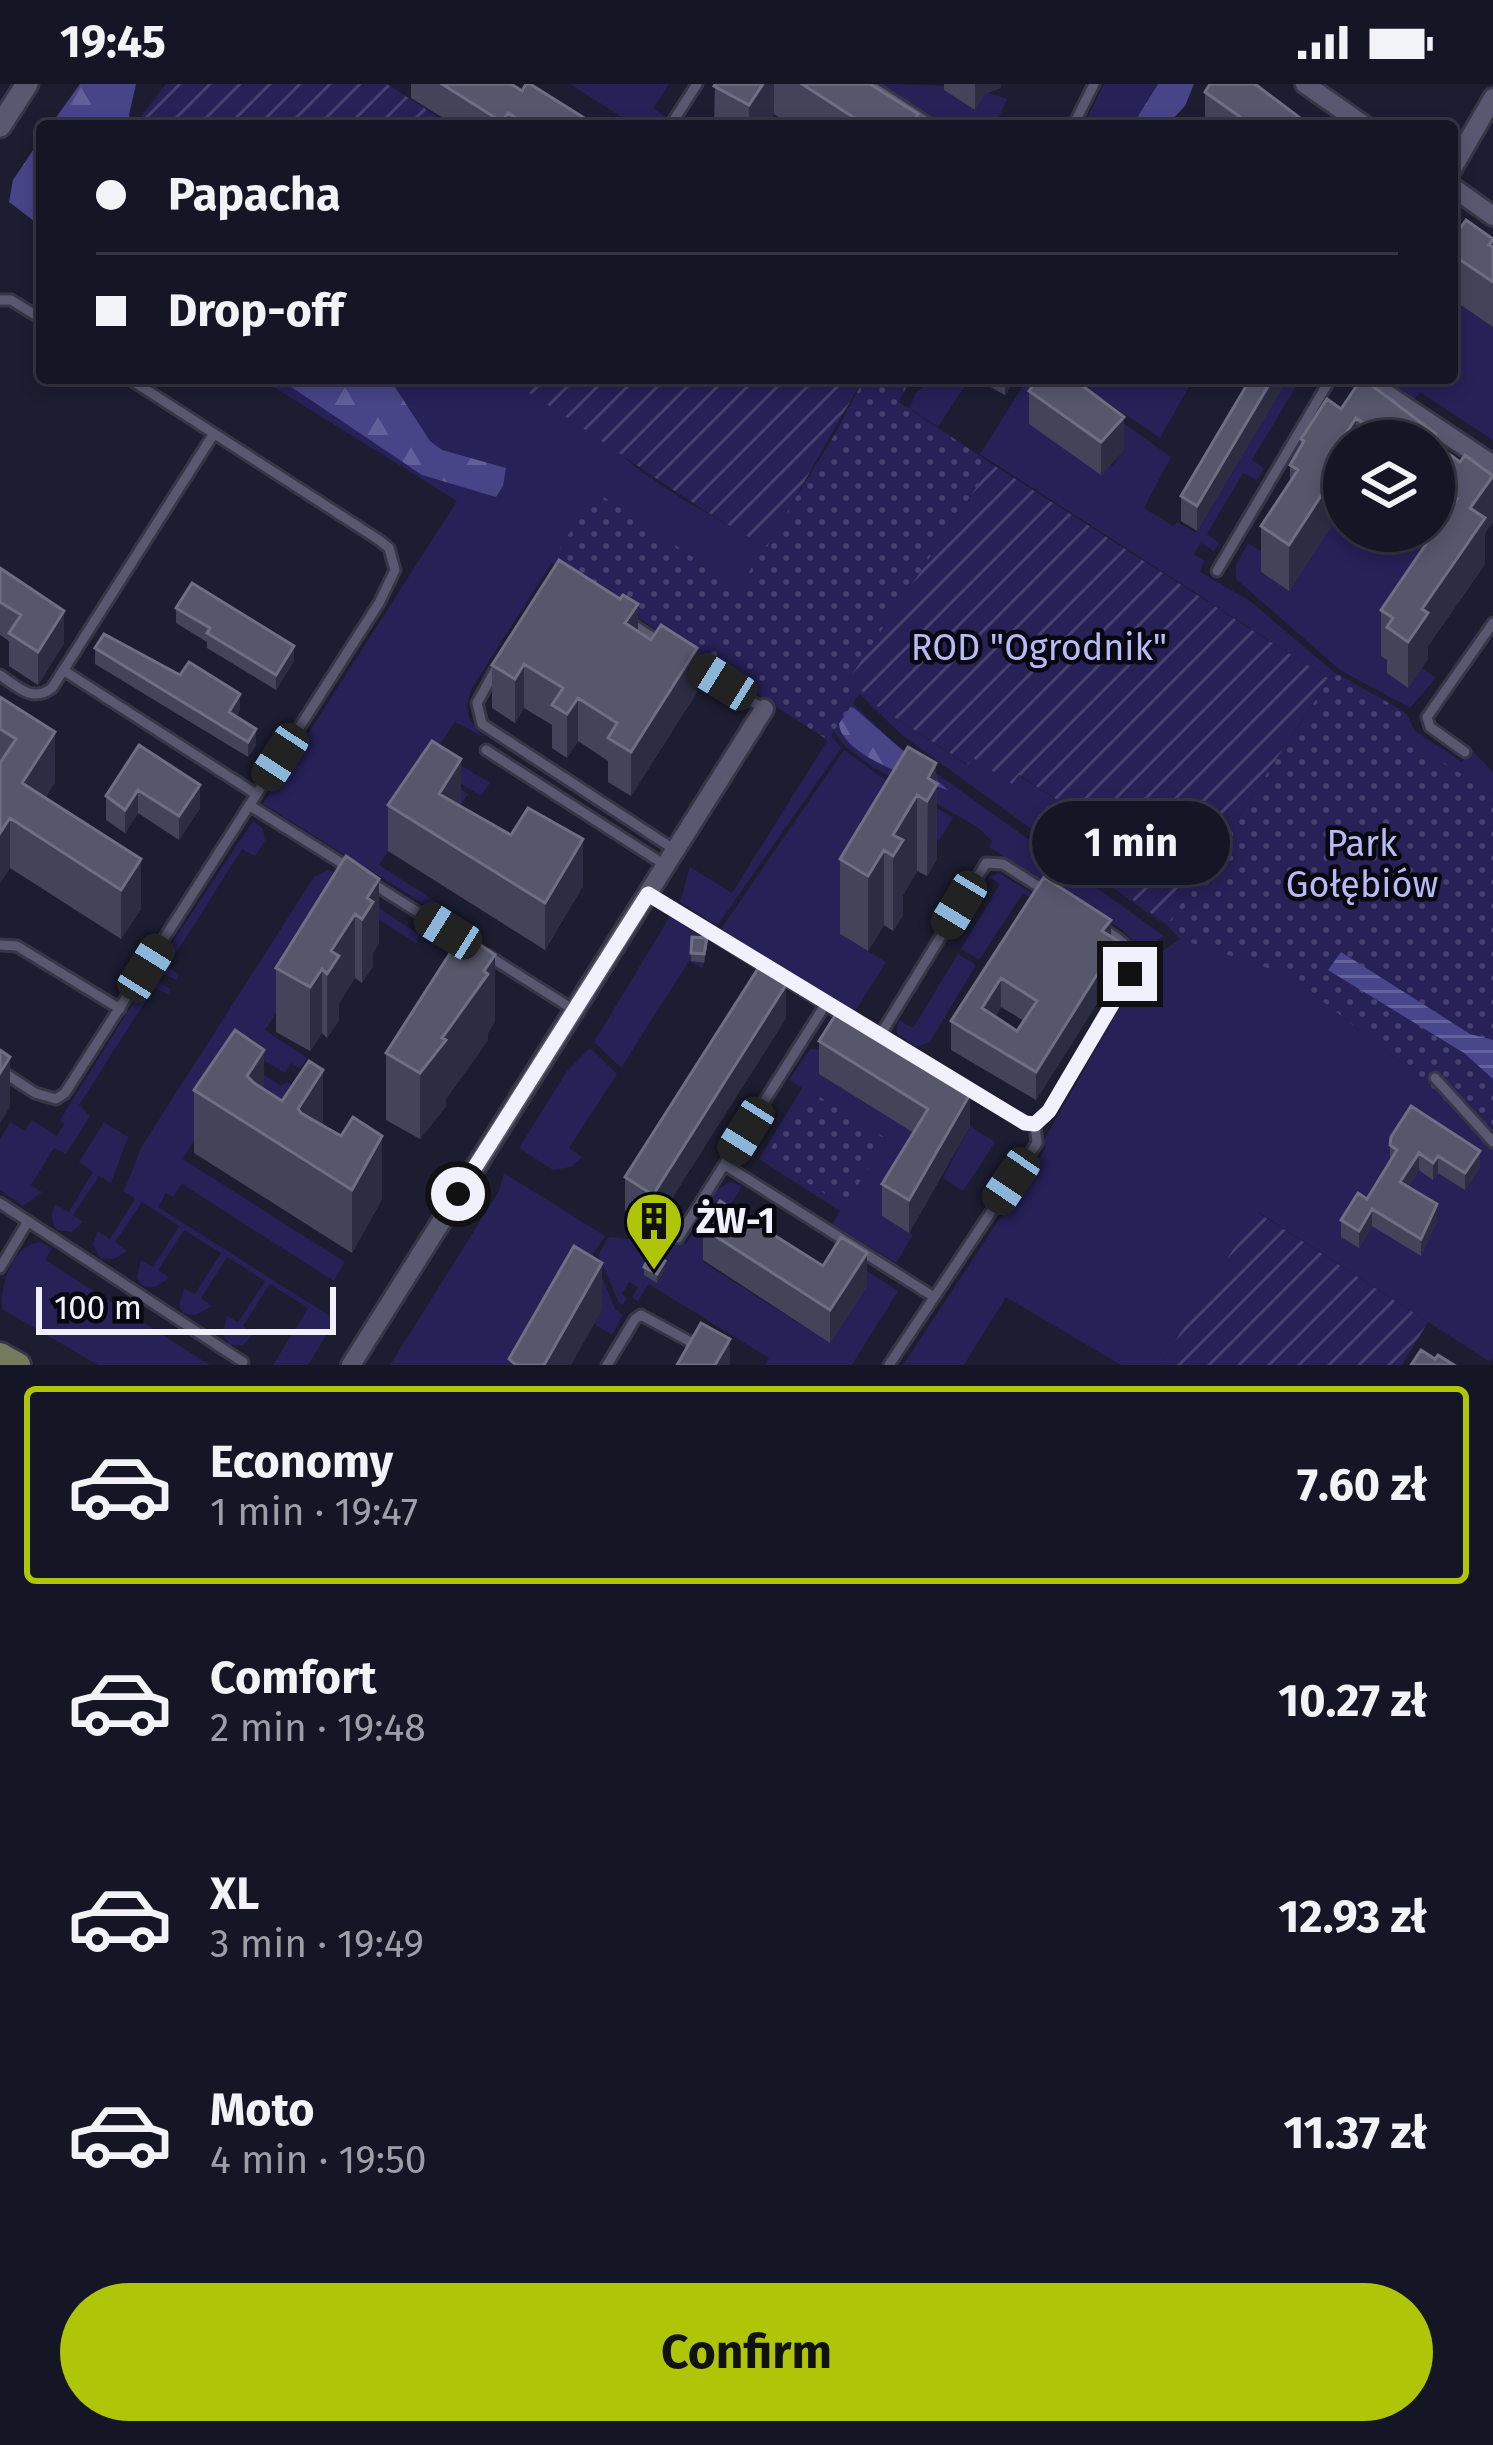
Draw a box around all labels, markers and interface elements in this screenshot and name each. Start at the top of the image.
text: 19:45 [60,15,166,69]
text: Papacha [168,168,341,222]
text: Drop-off [168,284,344,338]
map controls [1323,420,1455,552]
button: layers [1323,420,1455,552]
park label: ROD "Ogrodnik" [911,626,1167,670]
car [683,648,763,716]
car [245,717,315,797]
callout: 1 min [1031,800,1229,884]
text: 1 min [1084,820,1178,866]
park label: Park Gołębiów [1286,822,1438,907]
car [925,865,993,945]
car [408,897,488,965]
car [112,928,180,1008]
route end [1103,947,1157,1001]
car [712,1091,780,1171]
car [976,1141,1046,1221]
route start [431,1167,485,1221]
building icon: ŻW-1 [623,1190,685,1272]
place label: ŻW-1 [696,1199,775,1243]
scale bar [36,1281,336,1334]
text: 100 m [54,1288,142,1328]
icon: car [66,1431,174,1539]
text: Economy [210,1435,393,1489]
text: 7.60 zł [1297,1458,1427,1512]
text: 1 min · 19:47 [210,1489,418,1535]
icon: car [66,1647,174,1755]
text: Comfort [210,1651,377,1705]
text: 10.27 zł [1278,1674,1427,1728]
text: 2 min · 19:48 [210,1705,426,1751]
icon: car [66,1863,174,1971]
text: XL [210,1867,259,1921]
text: 12.93 zł [1278,1890,1427,1944]
text: 3 min · 19:49 [210,1921,424,1967]
icon: car [66,2079,174,2187]
text: Moto [210,2083,315,2137]
text: 11.37 zł [1283,2106,1427,2160]
text: 4 min · 19:50 [210,2137,427,2183]
button: Confirm [60,2283,1433,2421]

